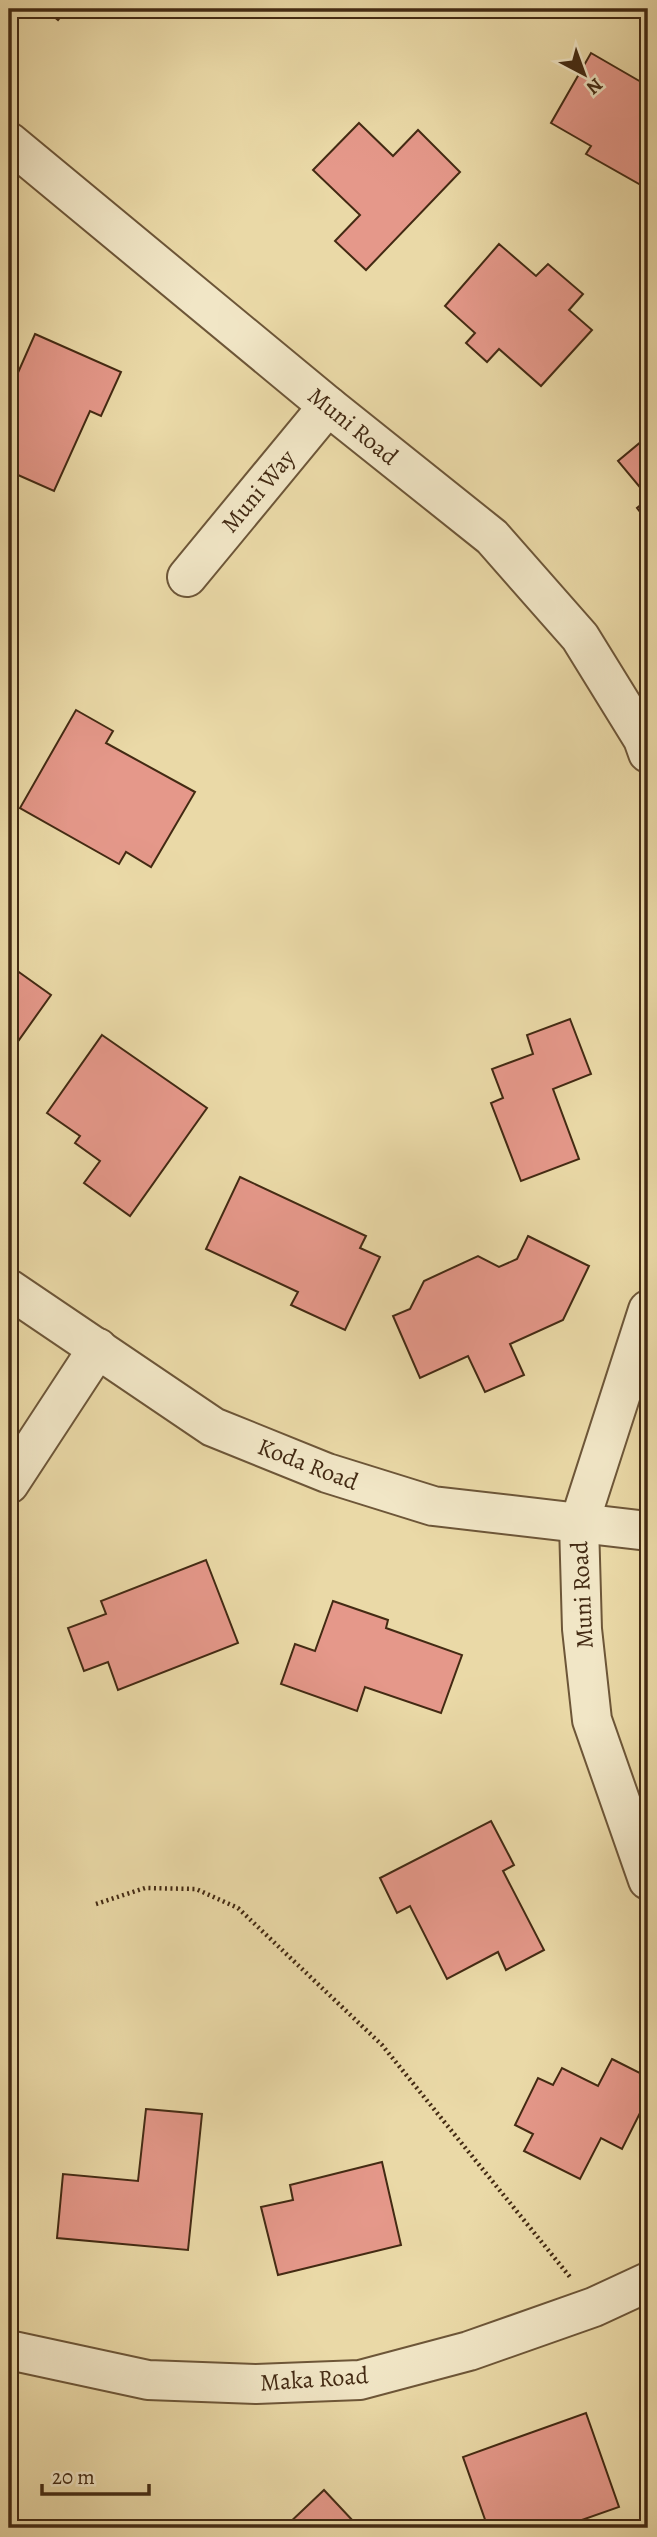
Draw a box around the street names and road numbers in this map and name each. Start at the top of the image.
street label: Muni Road [301,380,405,472]
street label: Muni Way [214,442,302,539]
street label: Koda Road [253,1430,363,1498]
street label: Muni Road [563,1540,601,1650]
street label: Maka Road [259,2359,369,2399]

